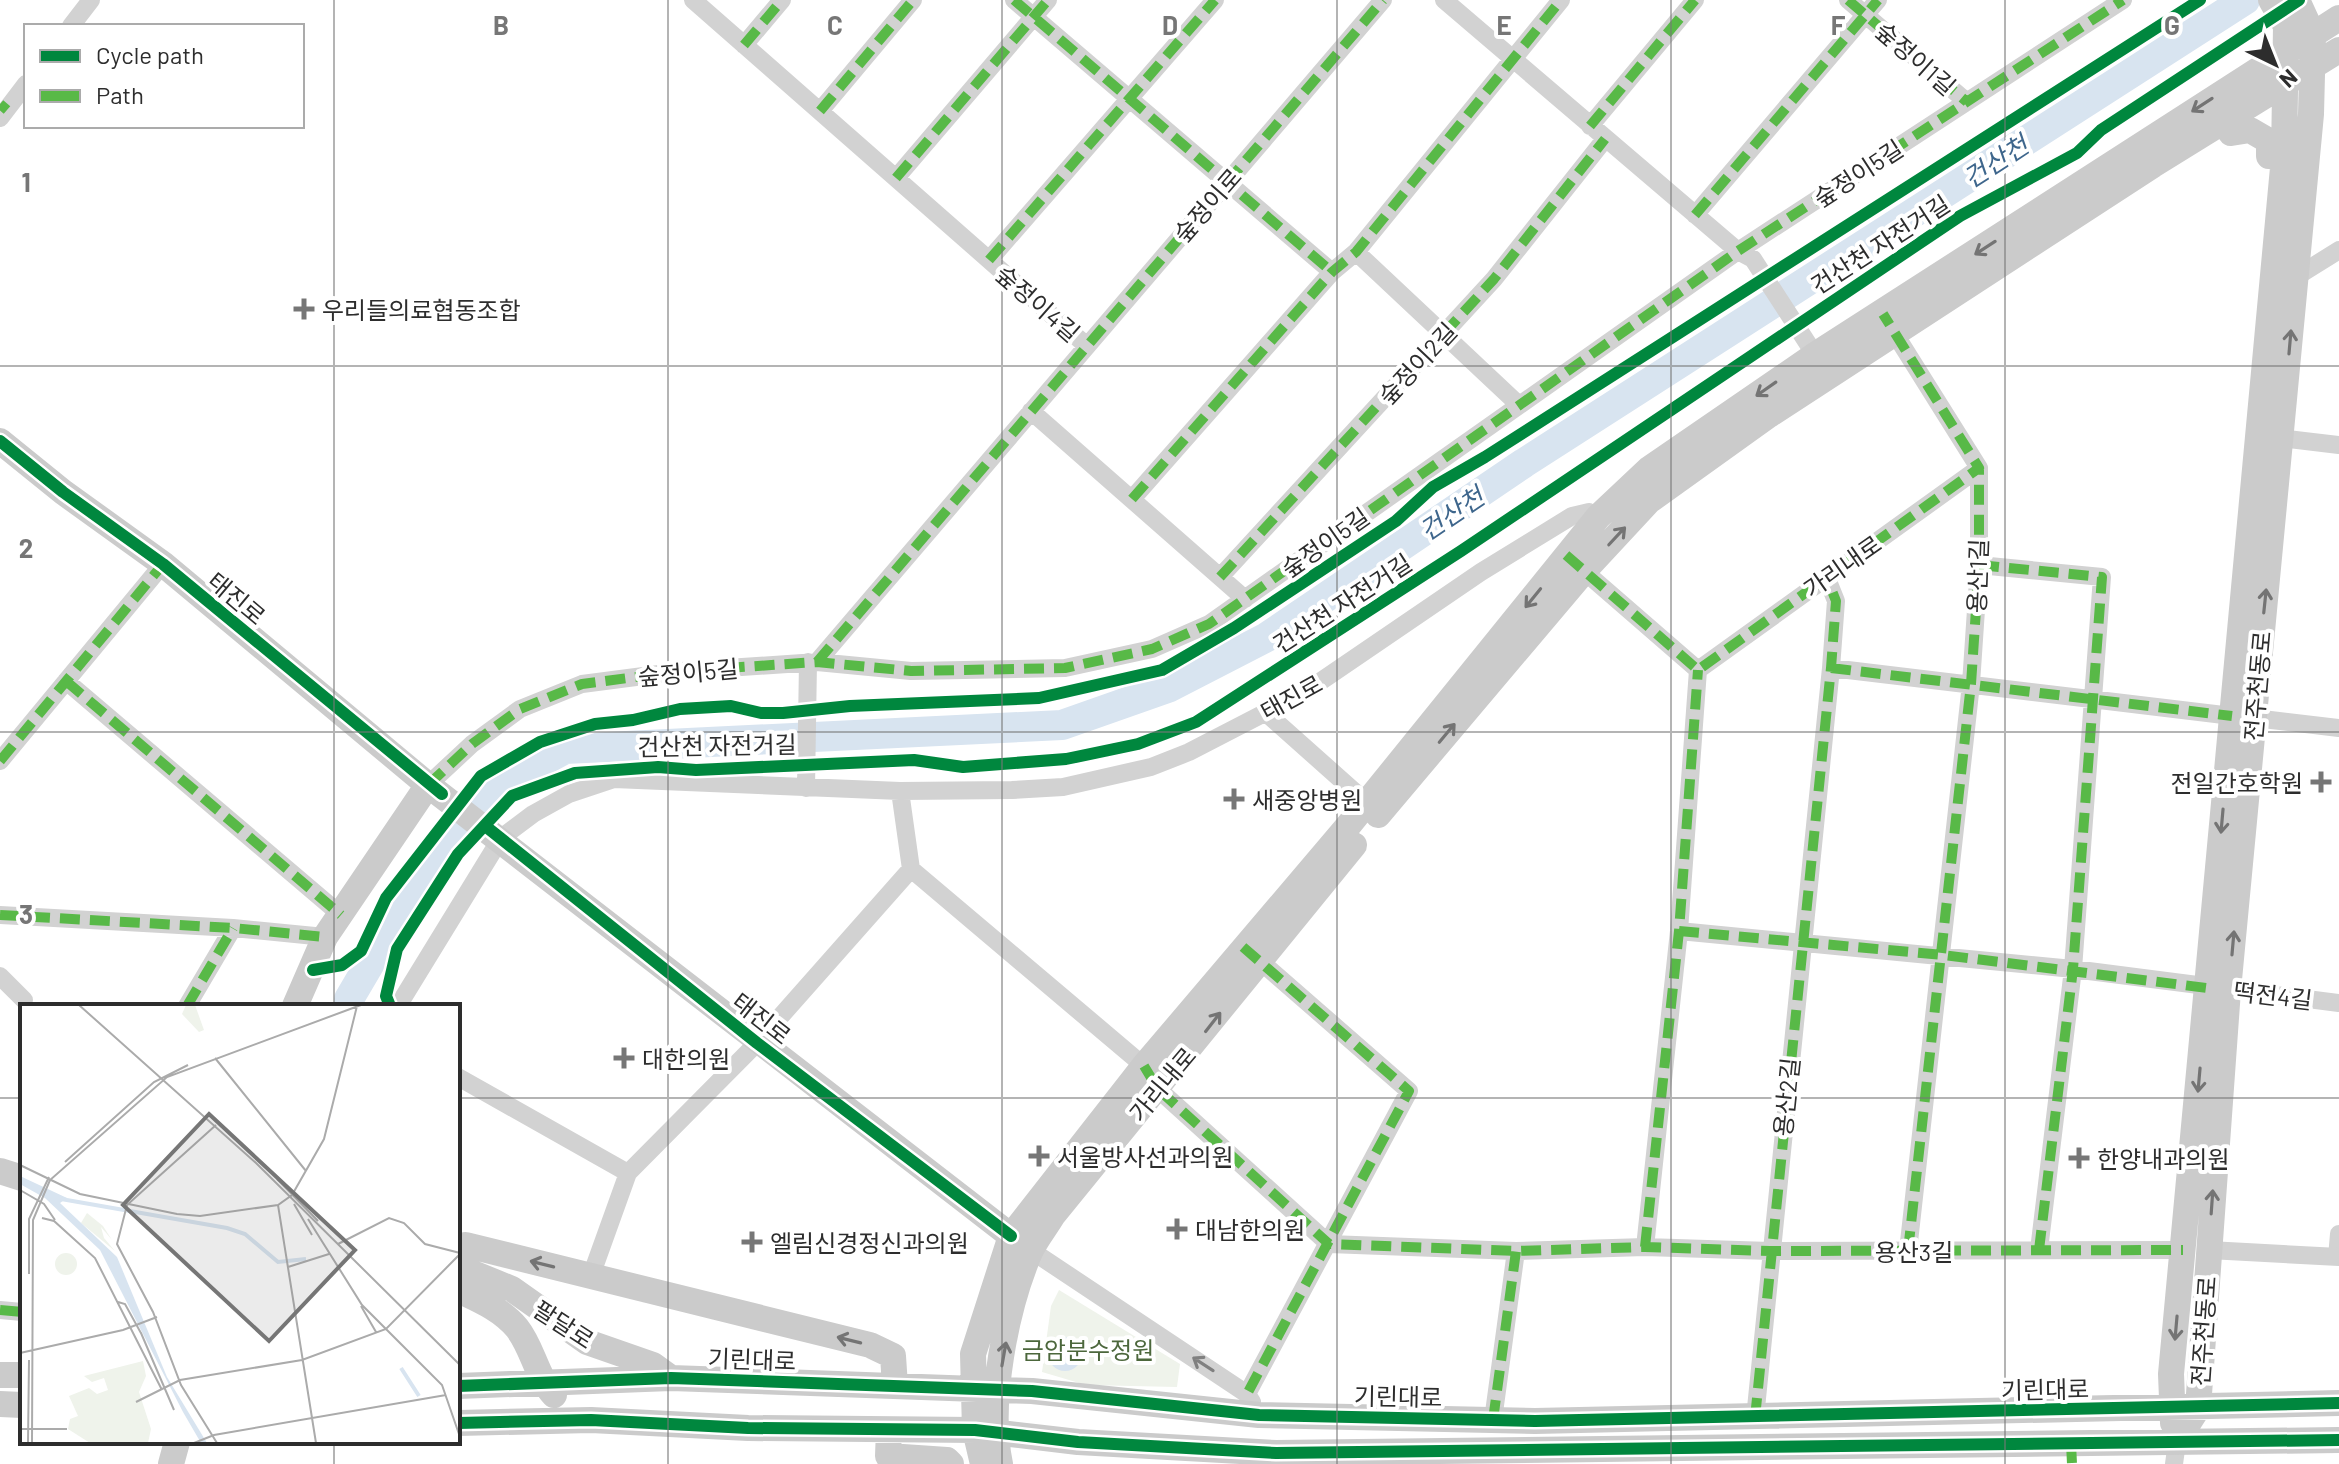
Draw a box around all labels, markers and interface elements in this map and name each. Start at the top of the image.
text: B [493,9,509,40]
text: C [827,9,843,40]
text: D [1162,9,1178,40]
text: E [1496,9,1512,40]
text: F [1831,9,1846,40]
text: G [2164,9,2180,40]
street label: 숲정이1길 [1870,15,1962,101]
legend [24,24,304,128]
north arrow [2235,24,2315,104]
text: Cycle path [96,40,204,69]
text: N [2275,65,2304,94]
text: Path [96,80,144,109]
one-way arrow [2192,97,2214,114]
water label: 건산천 [1956,127,2036,194]
street label: 숲정이5길 [1808,133,1908,213]
street label: 숲정이로 [1167,162,1247,248]
text: 1 [21,166,31,197]
street label: 건산천 자전거길 [1805,188,1955,300]
one-way arrow [1974,239,1996,256]
street label: 숲정이4길 [990,259,1086,347]
place label: 우리들의료협동조합 [322,295,521,324]
marker: 우리들의료협동조합 [293,298,315,320]
street label: 숲정이2길 [1372,316,1462,410]
one-way arrow [2282,329,2297,356]
one-way arrow [1756,381,1778,397]
water label: 건산천 [1413,478,1492,546]
street label: 숲정이5길 [1275,501,1375,583]
one-way arrow [1607,526,1626,546]
street label: 가리내로 [1798,529,1886,603]
text: 2 [19,532,33,563]
street label: 용산1길 [1961,538,1993,614]
street label: 건산천 자전거길 [1267,547,1417,659]
street label: 태진로 [202,566,272,630]
one-way arrow [1524,587,1542,608]
one-way arrow [2257,588,2272,615]
street label: 전주천동로 [2238,630,2276,742]
street label: 숲정이5길 [637,653,739,691]
street label: 태진로 [1255,668,1327,726]
one-way arrow [1438,723,1456,744]
street label: 건산천 자전거길 [637,729,797,761]
place label: 전일간호학원 [2171,768,2303,797]
marker: 전일간호학원 [2310,771,2332,793]
place label: 새중앙병원 [1252,785,1362,814]
marker: 새중앙병원 [1223,788,1245,810]
one-way arrow [2215,807,2230,834]
text: 3 [19,898,33,929]
one-way arrow [2226,930,2241,957]
street label: 떡전4길 [2232,976,2314,1014]
street label: 태진로 [727,986,797,1050]
inset map [20,1004,460,1444]
one-way arrow [1205,1012,1222,1033]
street label: 가리내로 [1123,1041,1201,1127]
place label: 대한의원 [642,1044,730,1073]
marker: 대한의원 [613,1047,635,1069]
street label: 용산2길 [1767,1056,1805,1138]
one-way arrow [2191,1066,2206,1093]
place label: 서울방사선과의원 [1057,1142,1234,1171]
place label: 한양내과의원 [2097,1144,2229,1173]
marker: 서울방사선과의원 [1028,1145,1050,1167]
marker: 한양내과의원 [2068,1147,2090,1169]
one-way arrow [2205,1190,2220,1216]
place label: 대남한의원 [1195,1215,1305,1244]
marker: 대남한의원 [1166,1218,1188,1240]
place label: 엘림신경정신과의원 [770,1228,969,1257]
marker: 엘림신경정신과의원 [741,1231,763,1253]
street label: 용산3길 [1875,1237,1953,1266]
one-way arrow [530,1256,555,1271]
street label: 전주천동로 [2185,1275,2221,1387]
street label: 팔달로 [528,1294,600,1354]
one-way arrow [2168,1314,2183,1341]
one-way arrow [836,1332,862,1347]
park label: 금암분수정원 [1022,1335,1154,1364]
one-way arrow [997,1342,1012,1367]
street label: 기린대로 [707,1343,797,1375]
one-way arrow [1192,1356,1214,1373]
street label: 기린대로 [2001,1374,2089,1404]
street label: 기린대로 [1354,1381,1442,1411]

